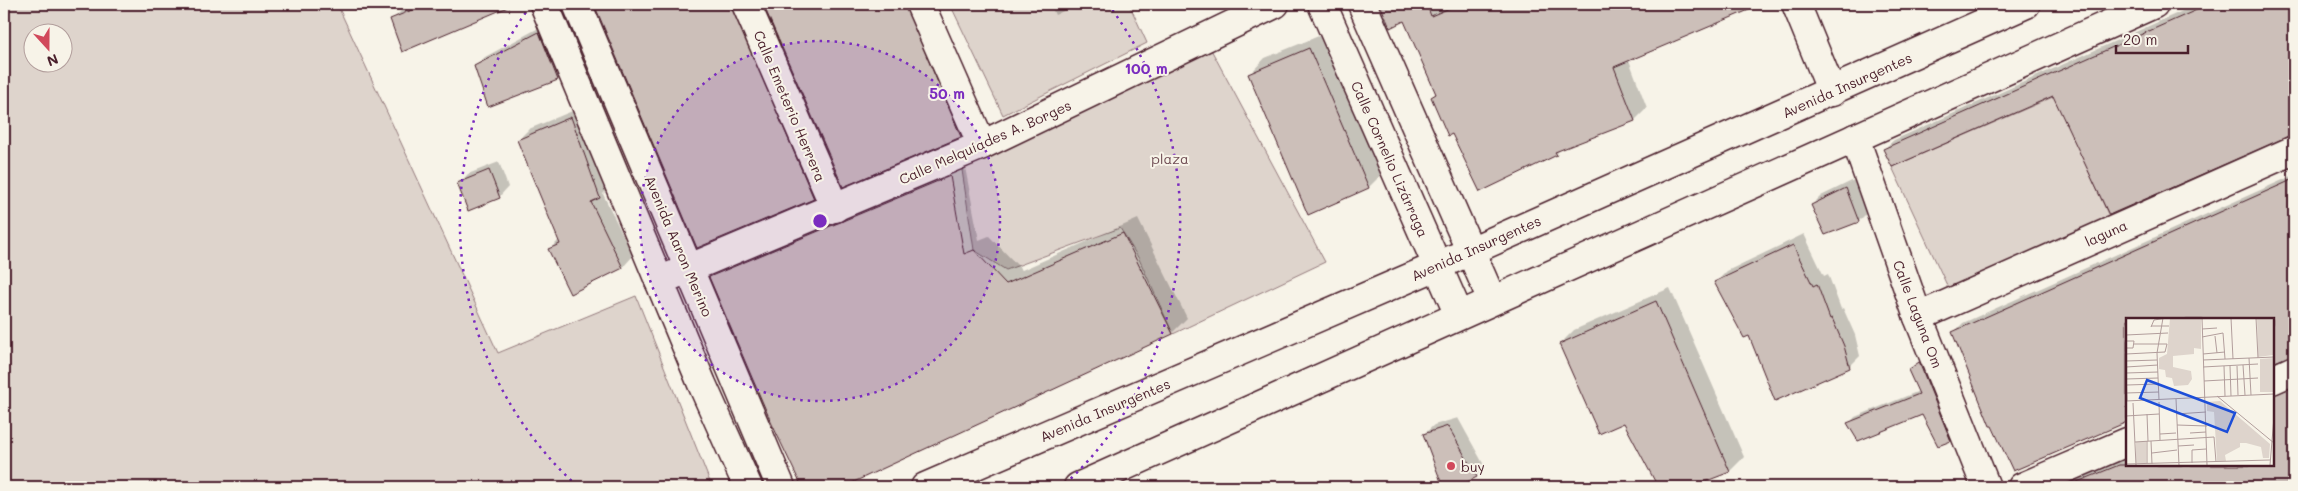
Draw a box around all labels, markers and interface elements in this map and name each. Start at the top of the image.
north arrow [22,22,72,72]
scale bar [2116,22,2188,54]
street label: Calle Emeterio Herrera [749,27,831,185]
text: 20 m [2123,29,2157,49]
street label: Avenida Insurgentes [1779,48,1915,122]
text: N [44,50,61,71]
text: 100 m [1124,58,1168,78]
street label: Calle Cornelio Lizárraga [1347,78,1433,240]
text: 50 m [929,83,965,103]
street label: Calle Melquíades A. Borges [896,95,1074,189]
park label: plaza [1151,149,1189,168]
street label: Avenida Aaron Merino [641,172,717,320]
street label: Avenida Insurgentes [1408,211,1544,285]
centre of rings [811,212,829,230]
street label: laguna [2082,215,2130,251]
street label: Calle Laguna Om [1889,257,1947,371]
inset map [2126,318,2273,466]
street label: Avenida Insurgentes [1037,374,1173,446]
place label: buy [1461,457,1485,476]
marker: buy [1445,460,1457,472]

